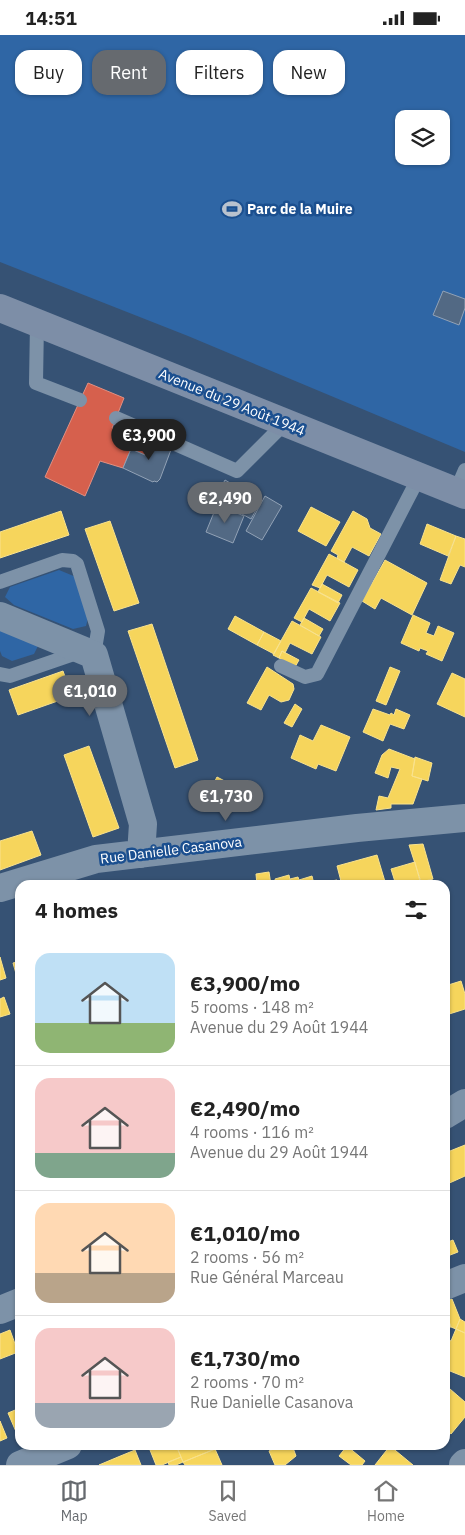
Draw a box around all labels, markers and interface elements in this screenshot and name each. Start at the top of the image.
text: 14:51 [25,6,77,30]
chip: Buy [15,50,82,95]
chip: Rent [92,50,166,95]
chip: Filters [176,50,263,95]
chip: New [273,50,345,95]
map controls [395,110,450,165]
button: layers [395,110,450,165]
sports icon: Parc de la Muire [221,198,243,220]
place label: Parc de la Muire [247,200,353,218]
street label: Avenue du 29 Août 1944 [156,364,308,440]
pin: €3,900 [108,419,190,461]
text: €3,900 [122,425,176,445]
pin: €2,490 [184,481,266,524]
text: €2,490 [198,488,252,508]
pin: €1,010 [49,675,131,717]
text: €1,010 [63,681,117,701]
pin: €1,730 [185,779,267,822]
text: €1,730 [199,786,253,806]
street label: Rue Danielle Casanova [99,832,243,868]
text: 4 homes [35,896,118,924]
icon: filters [402,896,430,924]
text: €3,900/mo [190,969,300,997]
icon: home [75,973,135,1033]
text: 5 rooms · 148 m² [190,997,314,1017]
text: Avenue du 29 Août 1944 [190,1017,368,1037]
text: €2,490/mo [190,1094,300,1122]
icon: home [75,1098,135,1158]
text: 4 rooms · 116 m² [190,1122,314,1142]
text: Avenue du 29 Août 1944 [190,1142,368,1162]
text: €1,010/mo [190,1219,300,1247]
icon: home [75,1223,135,1283]
text: 2 rooms · 56 m² [190,1247,304,1267]
text: Rue Général Marceau [190,1267,344,1287]
text: €1,730/mo [190,1344,300,1372]
icon: home [75,1348,135,1408]
text: 2 rooms · 70 m² [190,1372,304,1392]
text: Rue Danielle Casanova [190,1392,353,1412]
tab: Map [60,1477,88,1525]
tab: Saved [209,1477,247,1525]
tab: Home [367,1477,405,1525]

